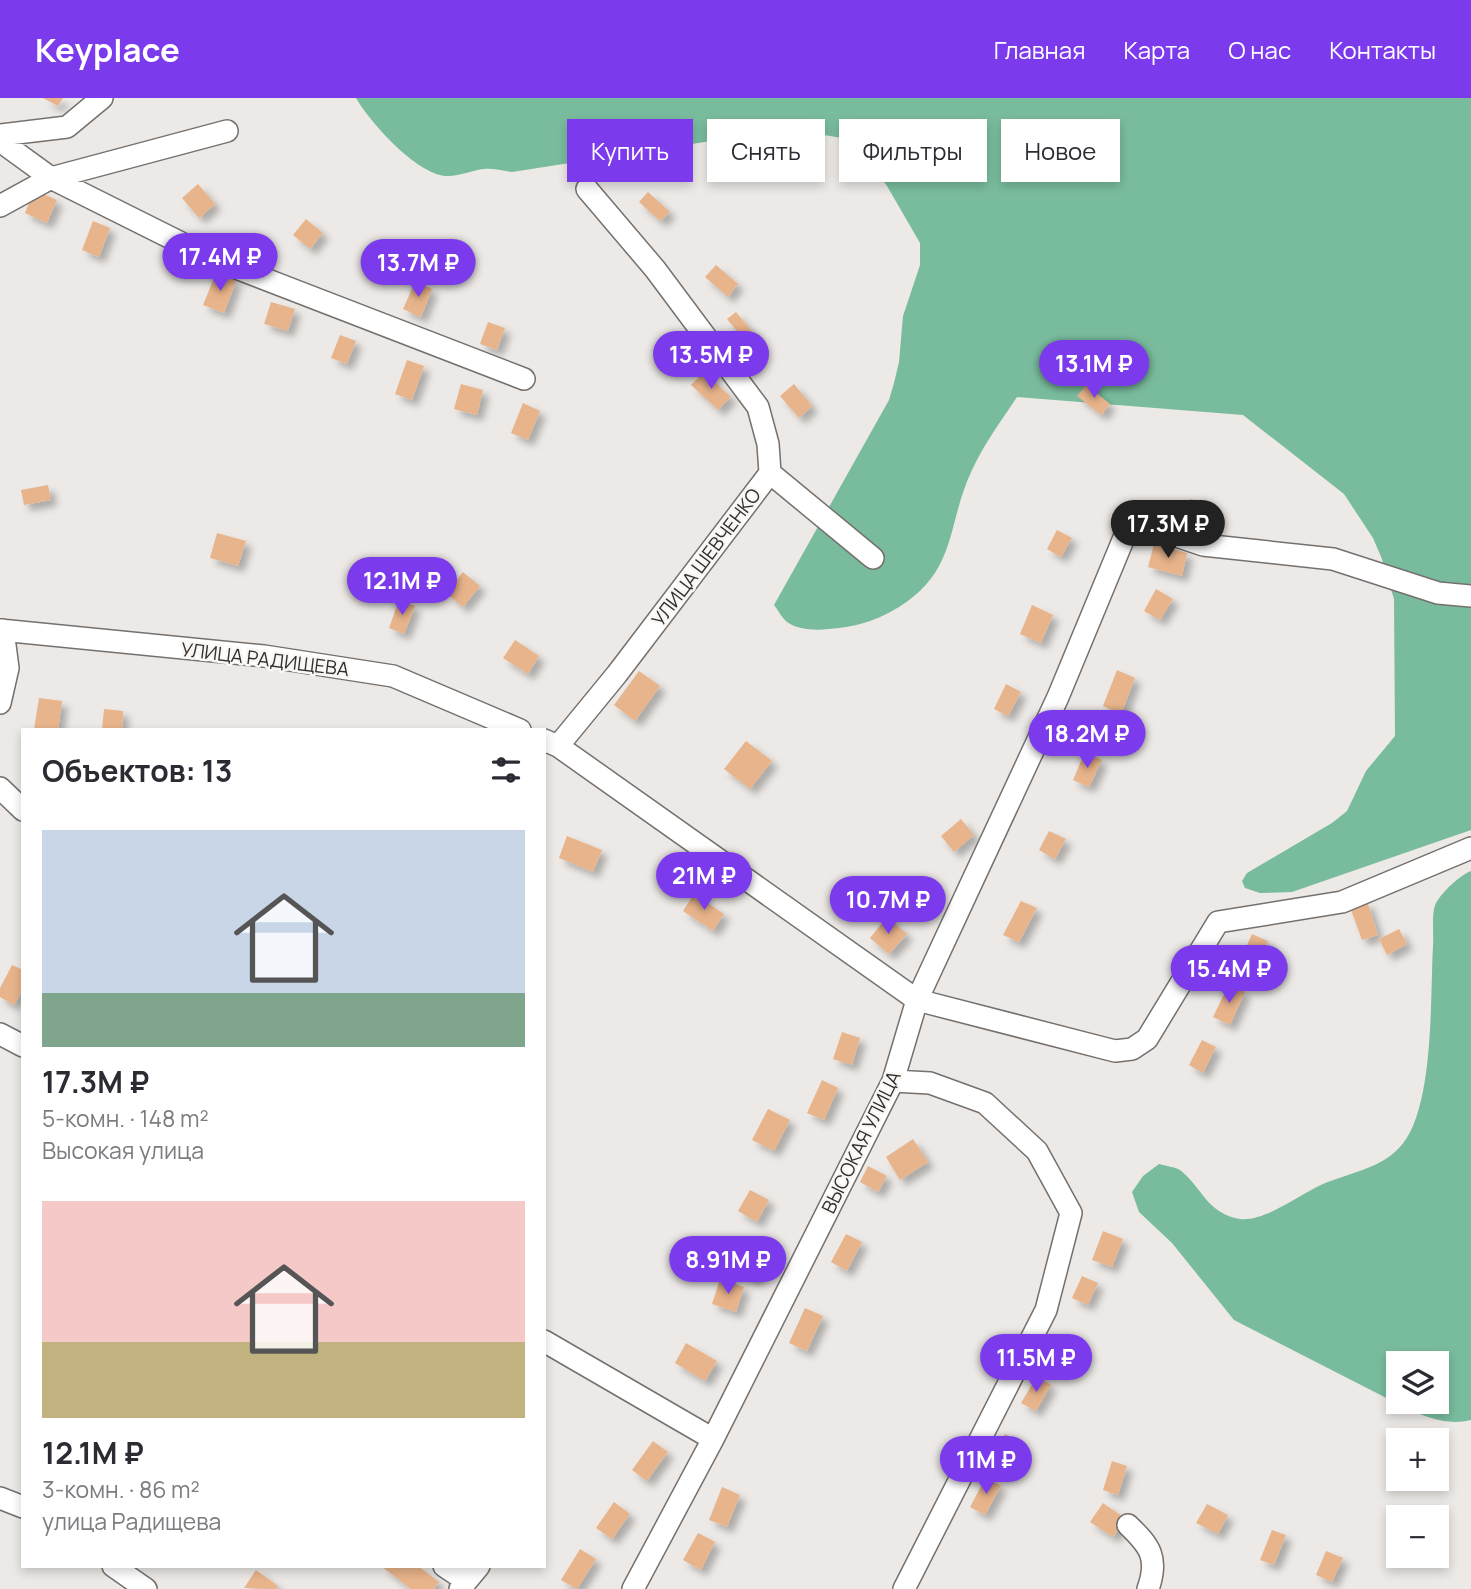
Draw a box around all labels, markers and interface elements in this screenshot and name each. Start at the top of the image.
text: Keyplace [35,27,180,72]
text: Главная [994,33,1085,66]
text: Карта [1123,33,1190,66]
text: О нас [1228,33,1291,66]
text: Контакты [1329,33,1436,66]
chip: Купить [567,119,693,182]
chip: Снять [707,119,825,182]
chip: Фильтры [839,119,987,182]
chip: Новое [1001,119,1120,182]
pin: 17.4M ₽ [155,234,285,293]
text: 17.4M ₽ [179,240,261,272]
pin: 13.7M ₽ [353,240,483,299]
text: 13.7M ₽ [377,246,459,278]
pin: 13.5M ₽ [646,331,776,391]
text: 13.5M ₽ [669,338,753,370]
pin: 13.1M ₽ [1029,341,1159,400]
text: 13.1M ₽ [1055,347,1133,379]
street label: УЛИЦА ШЕВЧЕНКО [646,483,767,631]
pin: 17.3M ₽ [1103,500,1233,560]
text: 17.3M ₽ [1127,507,1209,539]
pin: 12.1M ₽ [337,558,467,617]
text: 12.1M ₽ [363,564,441,596]
street label: УЛИЦА РАДИЩЕВА [179,636,351,682]
pin: 18.2M ₽ [1022,710,1152,770]
text: 18.2M ₽ [1045,717,1129,749]
text: Объектов: 13 [42,750,232,791]
icon: filters [487,751,525,789]
pin: 21M ₽ [655,852,753,912]
text: 21M ₽ [672,859,736,891]
icon: home [221,875,347,1001]
pin: 10.7M ₽ [823,876,953,936]
text: 10.7M ₽ [846,883,930,915]
pin: 15.4M ₽ [1164,946,1294,1005]
text: 15.4M ₽ [1187,952,1271,984]
text: 17.3M ₽ [42,1061,149,1102]
street label: ВЫСОКАЯ УЛИЦА [815,1066,907,1218]
text: 5-комн. · 148 m² [42,1102,209,1134]
text: Высокая улица [42,1134,204,1166]
pin: 8.91M ₽ [663,1236,793,1296]
text: 8.91M ₽ [685,1243,771,1275]
icon: home [221,1246,347,1372]
pin: 11.5M ₽ [971,1334,1101,1394]
text: 11.5M ₽ [996,1341,1076,1373]
map controls [1386,1351,1449,1568]
button: layers [1386,1351,1449,1414]
button: + [1386,1428,1449,1491]
text: 12.1M ₽ [42,1432,144,1473]
pin: 11M ₽ [937,1436,1035,1496]
text: 11M ₽ [956,1443,1016,1475]
text: 3-комн. · 86 m² [42,1473,200,1505]
text: улица Радищева [42,1505,221,1537]
button: − [1386,1505,1449,1568]

